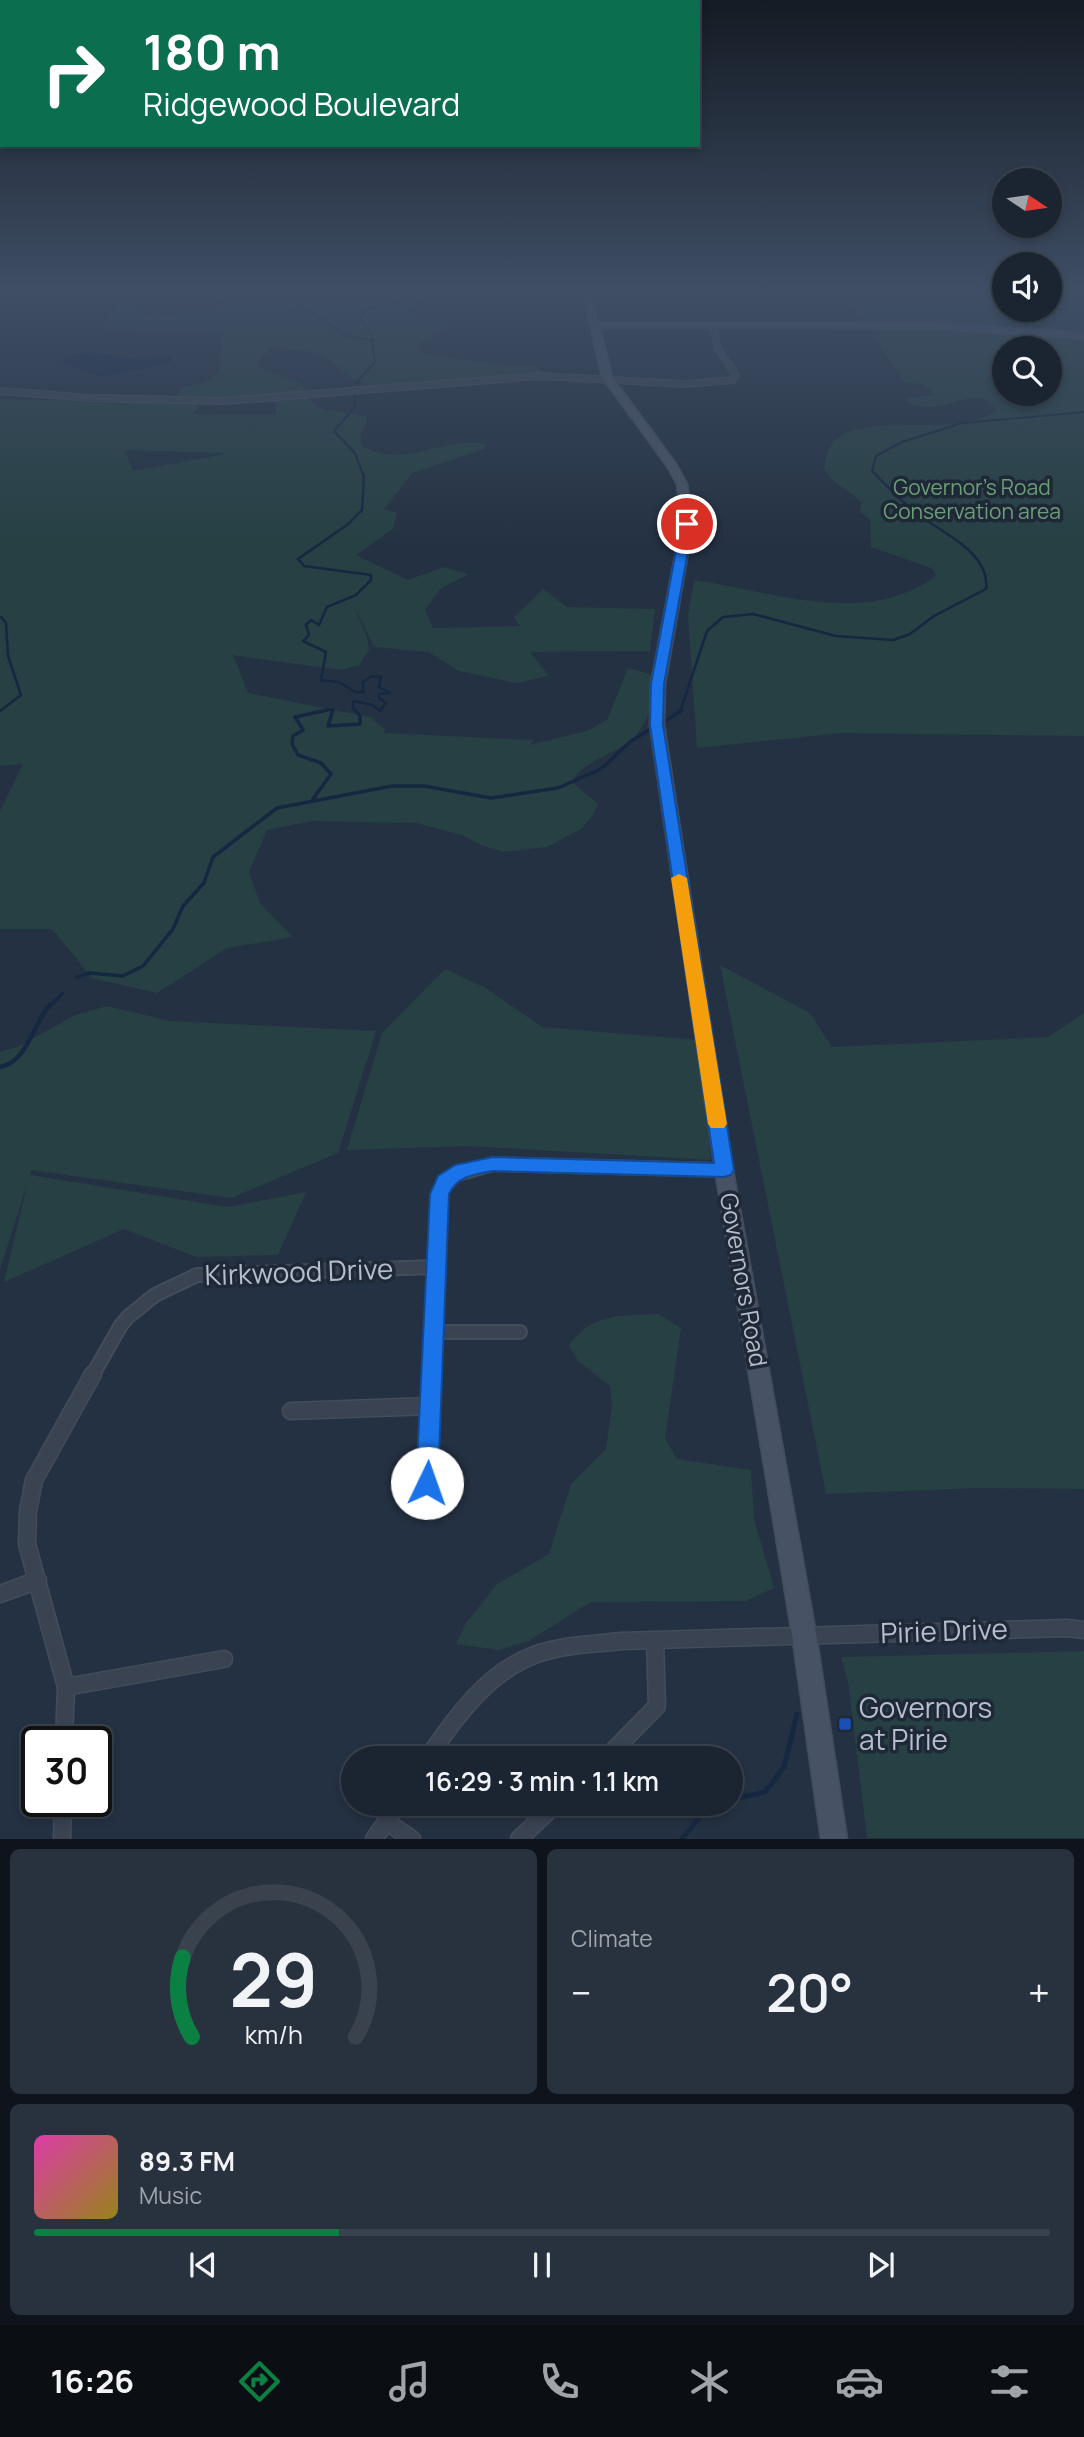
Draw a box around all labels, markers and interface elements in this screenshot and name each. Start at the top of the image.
text: 180 m [143,18,281,85]
icon: right [28,28,119,119]
text: Ridgewood Boulevard [143,82,460,126]
north arrow [992,168,1062,238]
map controls [992,168,1062,406]
button: sound [992,252,1062,322]
button: search [992,336,1062,406]
park label: Governor's Road Conservation area [883,473,1061,525]
pin [657,494,717,554]
icon: arrive [668,505,706,543]
street label: Governors Road [713,1190,776,1369]
street label: Kirkwood Drive [204,1249,394,1293]
position arrow [390,1446,464,1520]
street label: Pirie Drive [880,1609,1008,1651]
place label: Governors at Pirie [859,1688,992,1758]
marker: Governors at Pirie [837,1716,853,1732]
speed limit sign: 30 [21,1726,112,1817]
text: 16:29 · 3 min · 1.1 km [425,1763,659,1799]
text: Climate [571,1922,653,1954]
text: 29 [229,1930,318,2030]
text: 20° [766,1957,853,2028]
text: − [571,1966,592,2018]
text: + [1028,1966,1050,2018]
text: km/h [244,2017,303,2052]
text: 89.3 FM [139,2143,235,2179]
text: Music [139,2179,202,2211]
icon: previous [184,2246,222,2284]
icon: pause [523,2246,561,2284]
icon: next [862,2246,900,2284]
icon: directions [235,2357,284,2406]
icon: music [385,2357,434,2406]
icon: phone [535,2357,584,2406]
icon: climate [685,2357,734,2406]
icon: car [835,2357,884,2406]
icon: filters [985,2357,1034,2406]
text: 16:26 [50,2359,134,2403]

